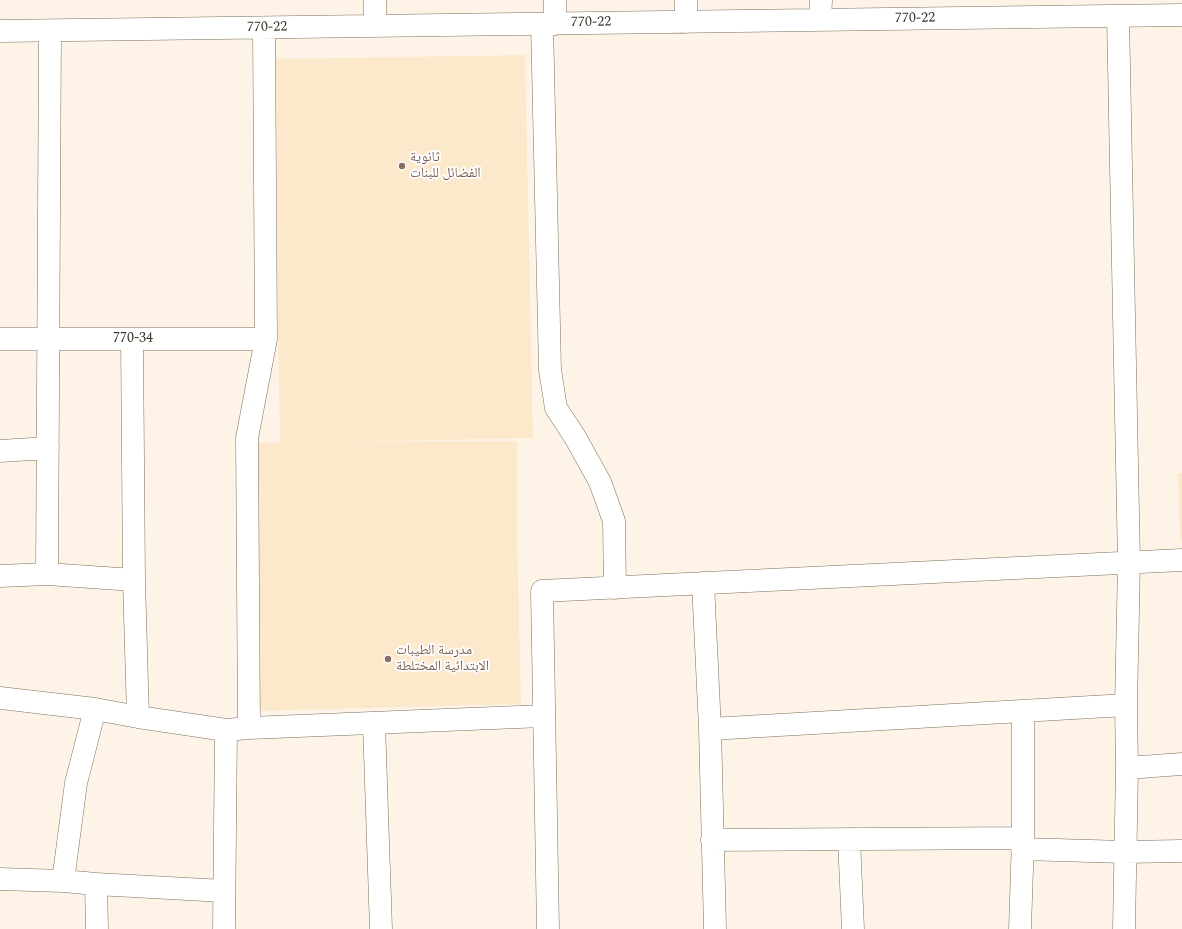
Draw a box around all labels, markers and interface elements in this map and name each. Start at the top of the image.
street label: 770-22 [895,10,935,28]
street label: 770-22 [571,14,611,32]
street label: 770-22 [247,19,287,37]
place label: ثانوية الفضائل للبنات [410,150,481,182]
marker: ثانوية الفضائل للبنات [397,161,407,171]
street label: 770-34 [113,331,153,347]
place label: مدرسة الطيبات الابتدائية المختلطة [396,643,489,676]
marker: مدرسة الطيبات الابتدائية المختلطة [383,654,393,664]

